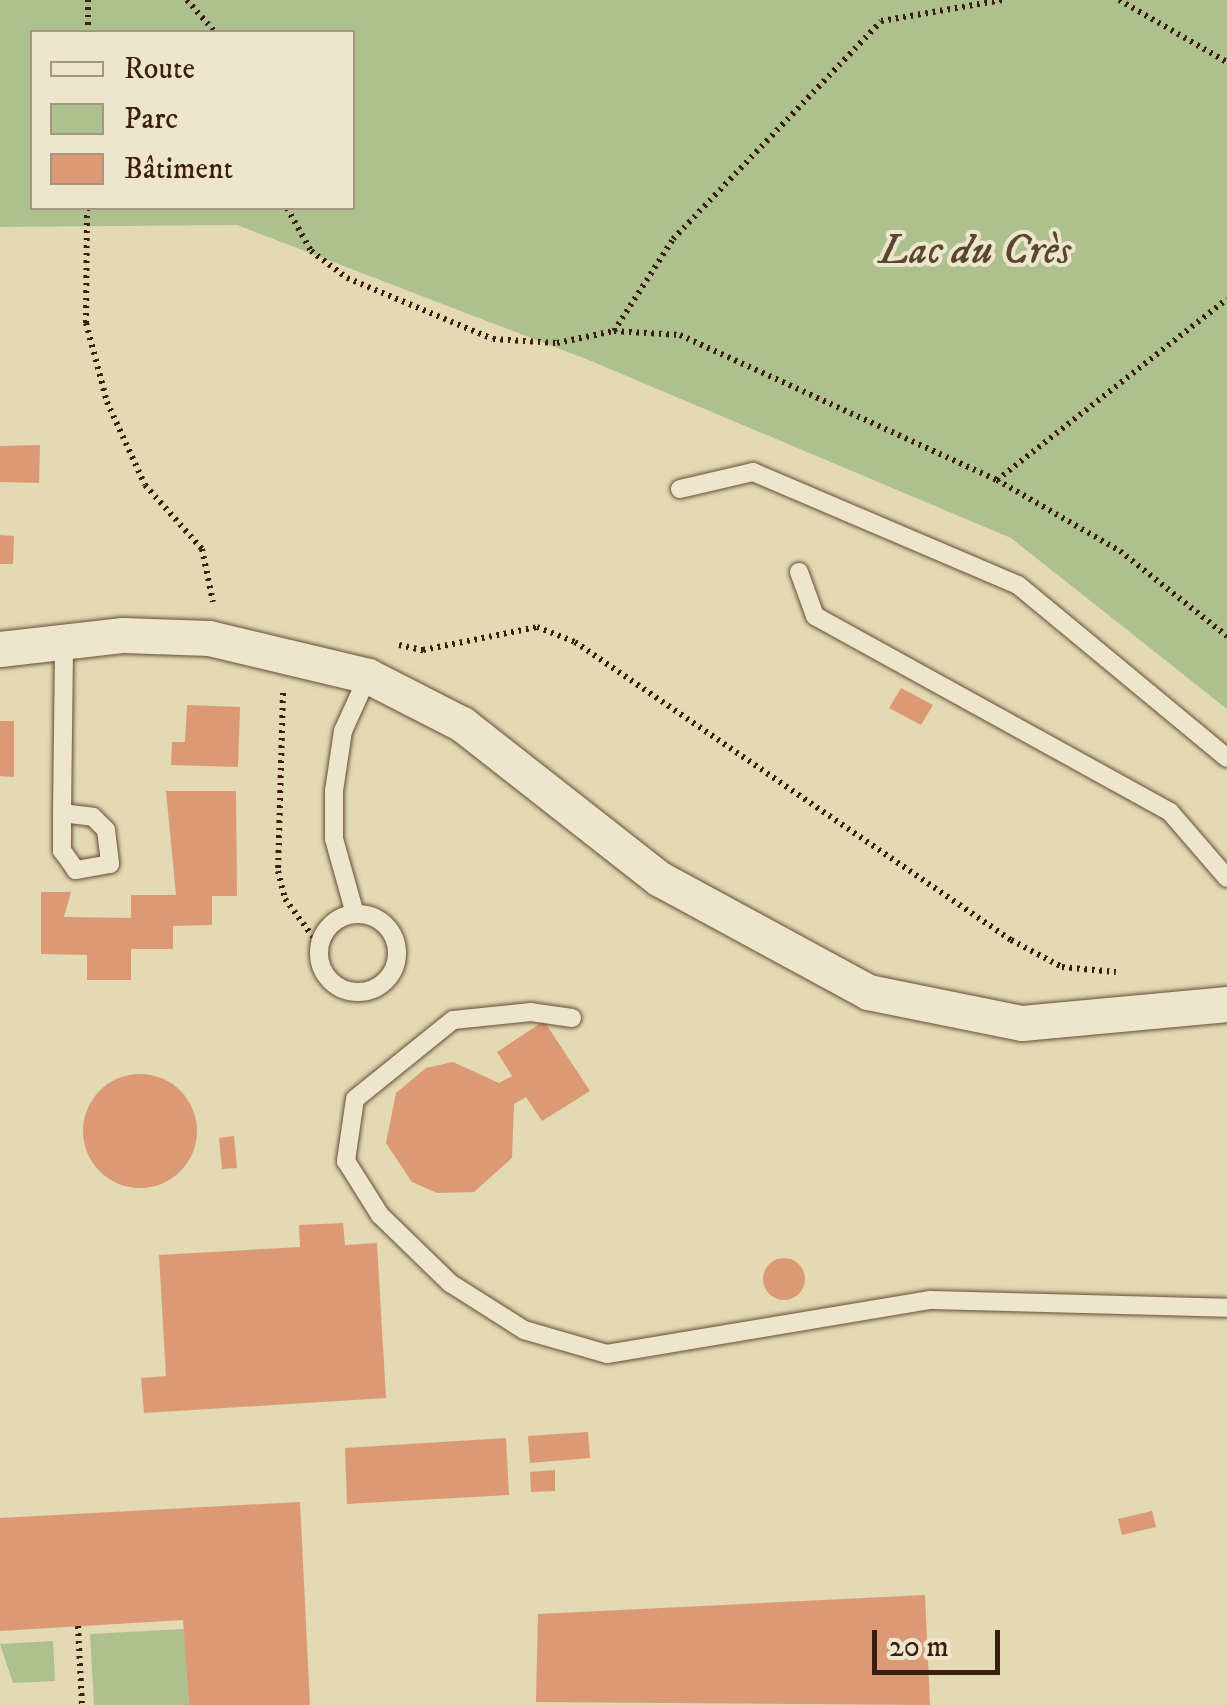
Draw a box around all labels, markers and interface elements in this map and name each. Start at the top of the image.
legend [30,30,355,210]
text: Route [124,51,195,88]
text: Parc [124,101,178,138]
text: Bâtiment [124,151,233,188]
park label: Lac du Crès [879,226,1071,276]
scale bar [877,1610,1004,1672]
text: 20 m [889,1629,949,1666]

